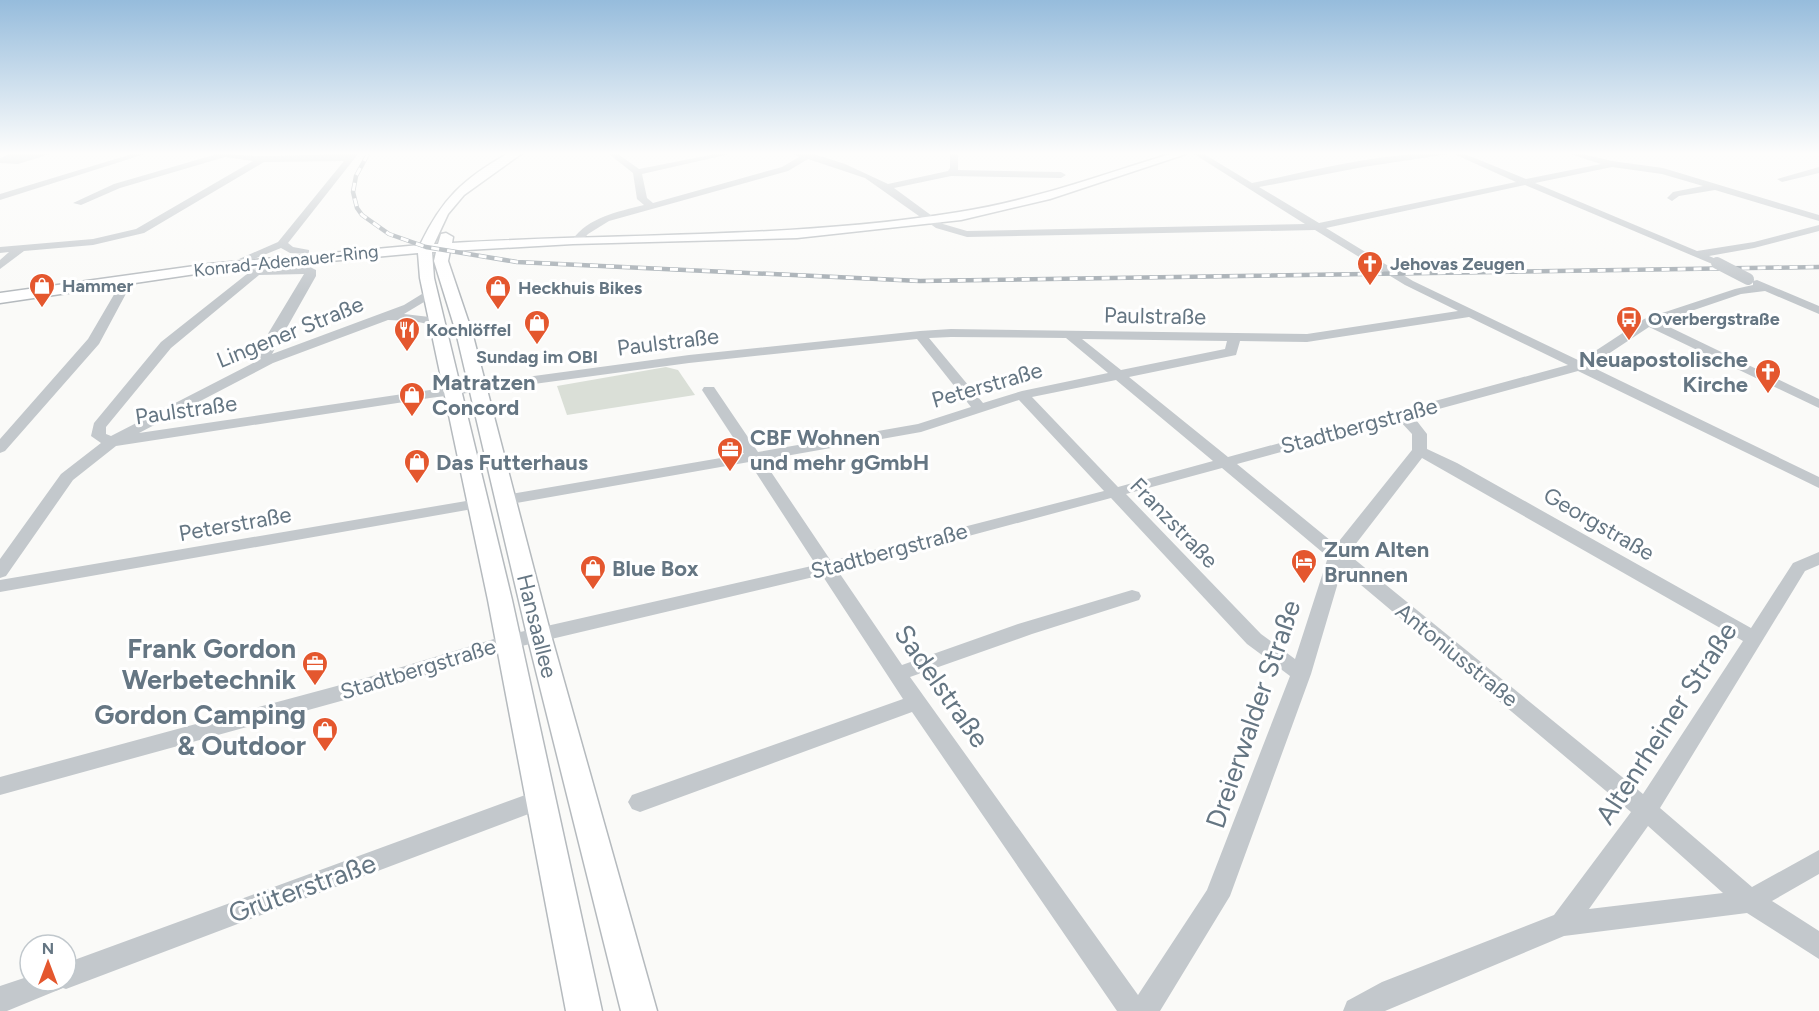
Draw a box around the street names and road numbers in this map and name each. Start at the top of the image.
street label: Konrad-Adenauer-Ring [192,240,380,282]
street label: Lingener Straße [213,290,367,374]
street label: Paulstraße [1104,302,1206,330]
street label: Paulstraße [615,322,721,362]
street label: Peterstraße [929,356,1045,414]
street label: Paulstraße [133,389,239,431]
street label: Stadtbergstraße [1278,392,1440,460]
street label: Franzstraße [1124,472,1224,574]
street label: Georgstraße [1539,481,1659,567]
street label: Peterstraße [177,501,293,547]
street label: Stadtbergstraße [808,517,970,585]
street label: Hansaallee [511,571,563,681]
street label: Dreierwalder Straße [1198,596,1308,832]
street label: Antoniusstraße [1390,597,1524,713]
street label: Altenrheiner Straße [1588,616,1744,830]
street label: Sadelstraße [888,618,996,754]
street label: Stadtbergstraße [337,633,499,705]
street label: Grüterstraße [224,846,380,930]

